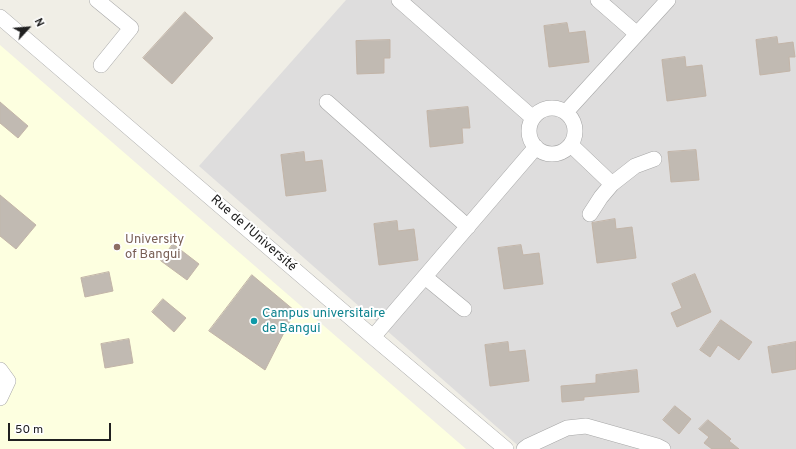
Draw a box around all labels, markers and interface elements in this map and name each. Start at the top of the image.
north arrow [8,8,48,48]
text: N [31,16,47,29]
street label: Rue de l'Université [207,192,299,276]
place label: University of Bangui [125,232,184,263]
marker: University of Bangui [112,242,122,252]
place label: Campus universitaire de Bangui [262,306,385,337]
marker: Campus universitaire de Bangui [249,316,259,326]
scale bar [10,415,113,441]
text: 50 m [15,422,43,438]

